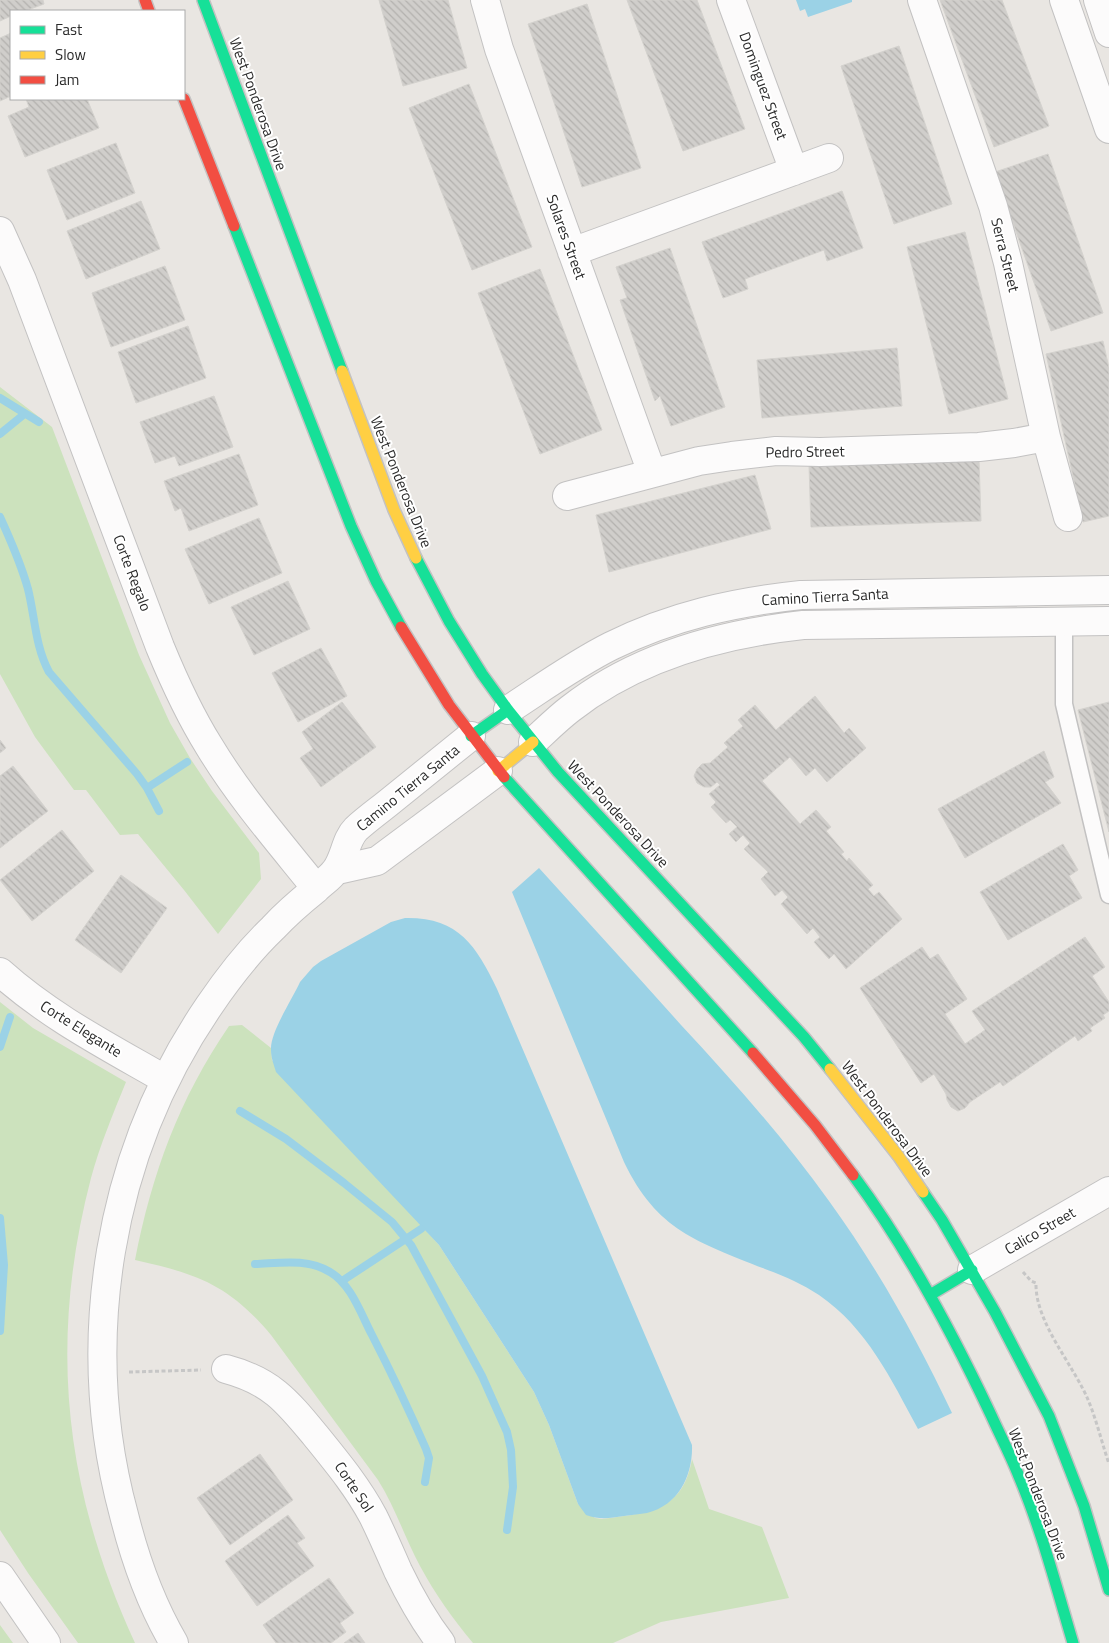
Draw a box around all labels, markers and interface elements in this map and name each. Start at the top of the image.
legend [10,10,185,100]
text: Fast [55,18,83,41]
street label: Dominguez Street [733,29,794,144]
street label: West Ponderosa Drive [224,34,293,174]
text: Slow [55,43,86,66]
text: Jam [55,68,79,91]
street label: Solares Street [541,191,593,283]
street label: Serra Street [985,215,1026,295]
street label: West Ponderosa Drive [365,413,438,551]
street label: Pedro Street [765,439,846,464]
street label: Corte Regalo [107,531,158,615]
street label: Camino Tierra Santa [761,582,890,611]
street label: Camino Tierra Santa [351,738,465,837]
street label: West Ponderosa Drive [562,755,675,873]
street label: Corte Elegante [36,994,127,1063]
street label: West Ponderosa Drive [836,1056,939,1182]
street label: Calico Street [1000,1201,1080,1260]
street label: West Ponderosa Drive [1003,1424,1074,1563]
street label: Corte Sol [329,1457,380,1517]

